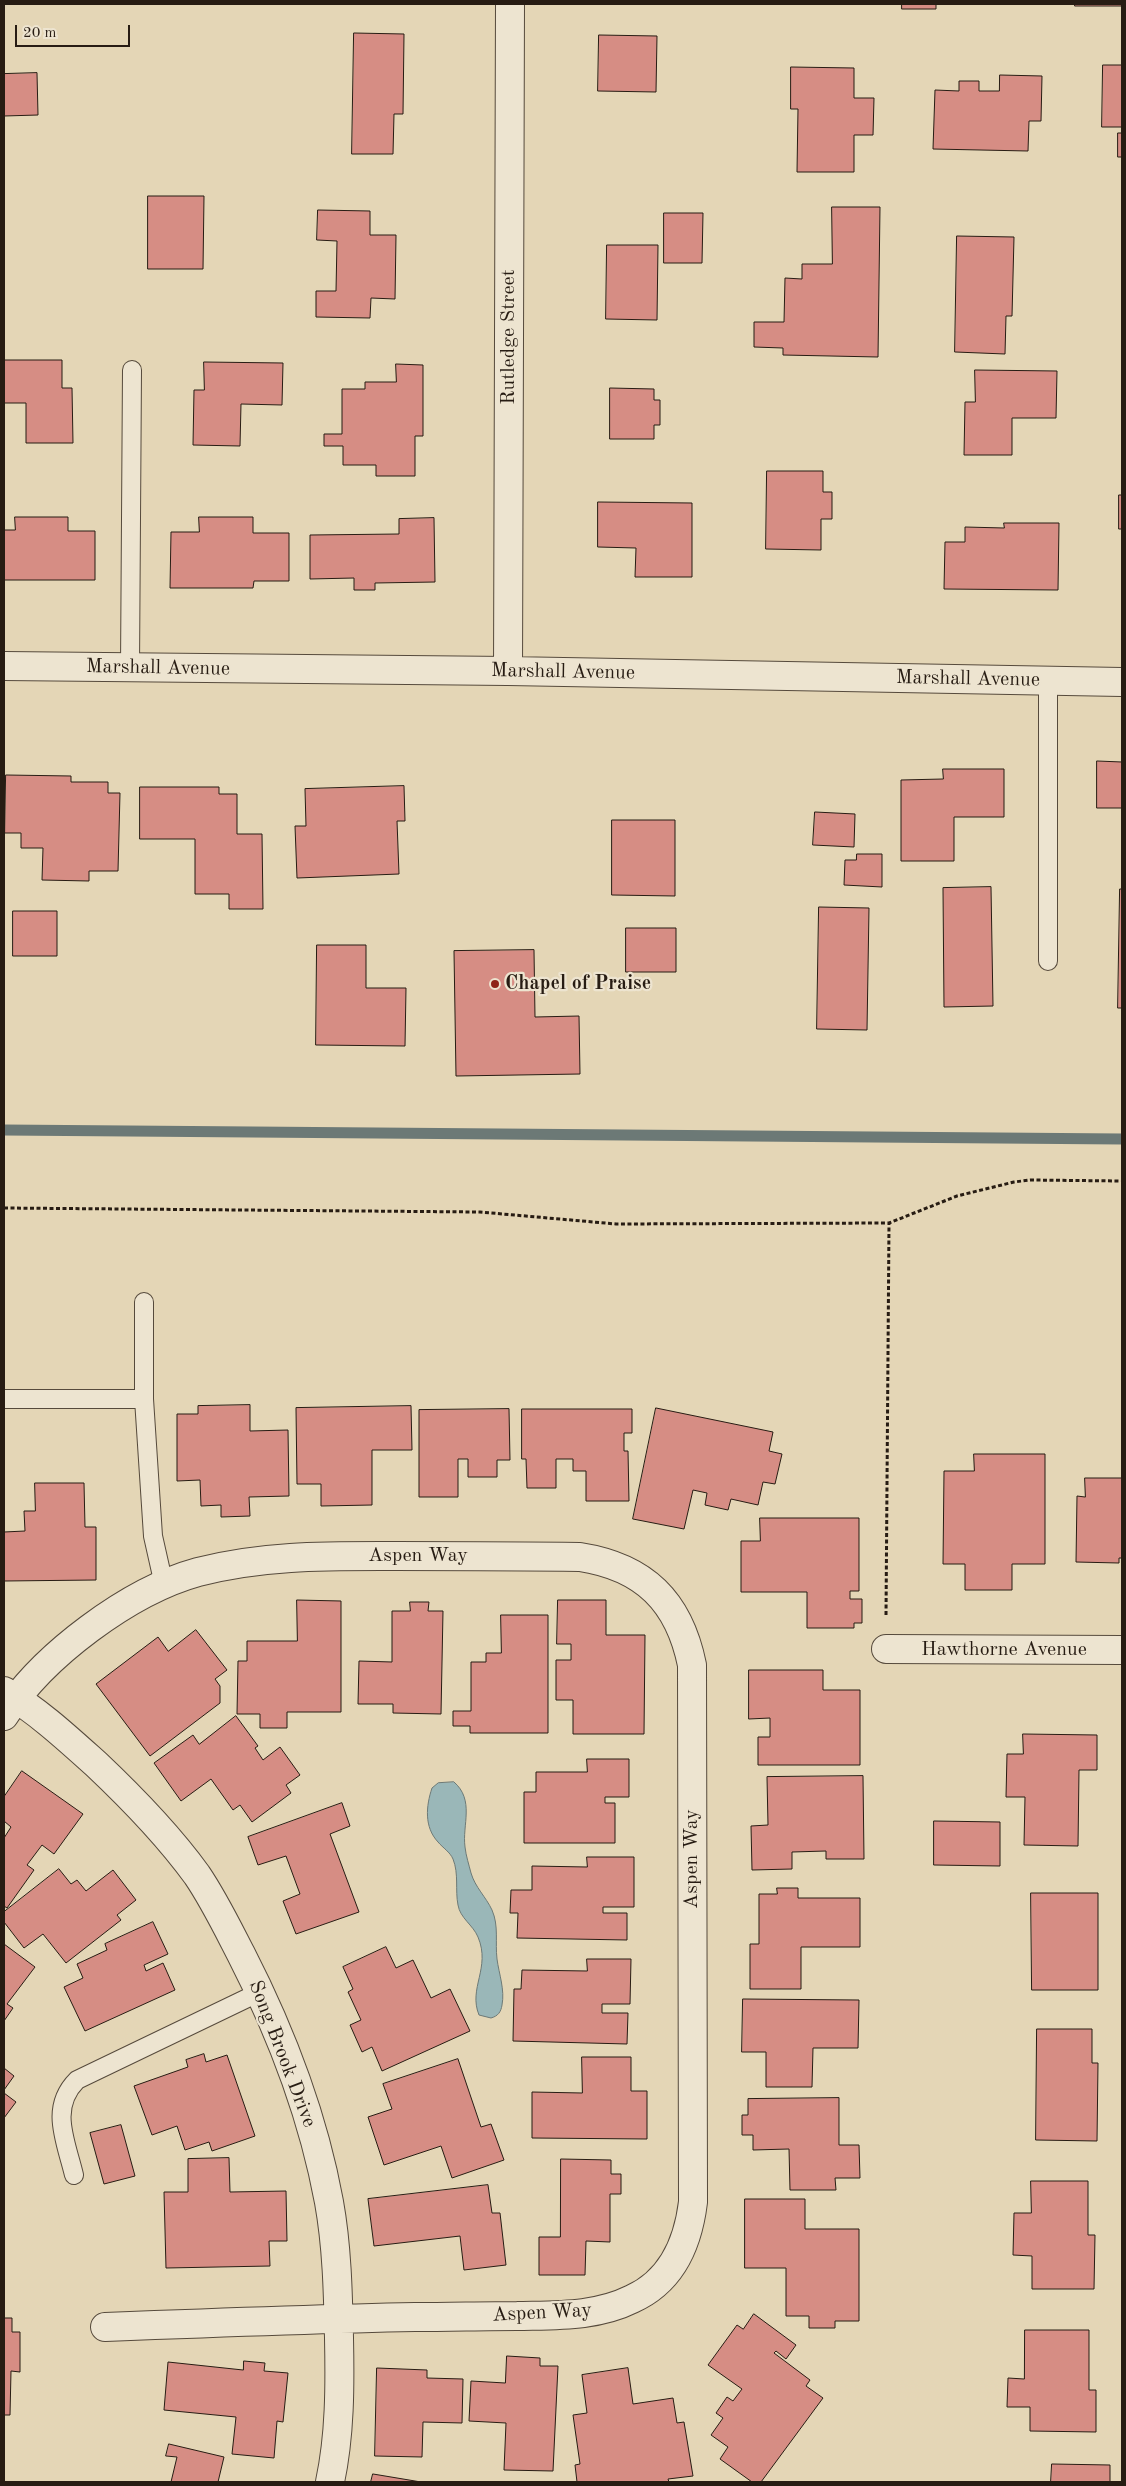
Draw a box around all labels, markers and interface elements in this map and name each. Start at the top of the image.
scale bar [18,15,132,47]
text: 20 m [23,26,57,41]
street label: Rutledge Street [497,269,521,405]
street label: Marshall Avenue [86,655,230,681]
street label: Marshall Avenue [491,659,635,685]
street label: Marshall Avenue [896,666,1040,692]
place label: Chapel of Praise [505,972,651,996]
marker: Chapel of Praise [489,978,501,990]
street label: Aspen Way [368,1544,468,1568]
street label: Hawthorne Avenue [921,1638,1087,1662]
street label: Aspen Way [680,1809,704,1909]
street label: Song Brook Drive [243,1977,321,2131]
street label: Aspen Way [492,2298,592,2328]

